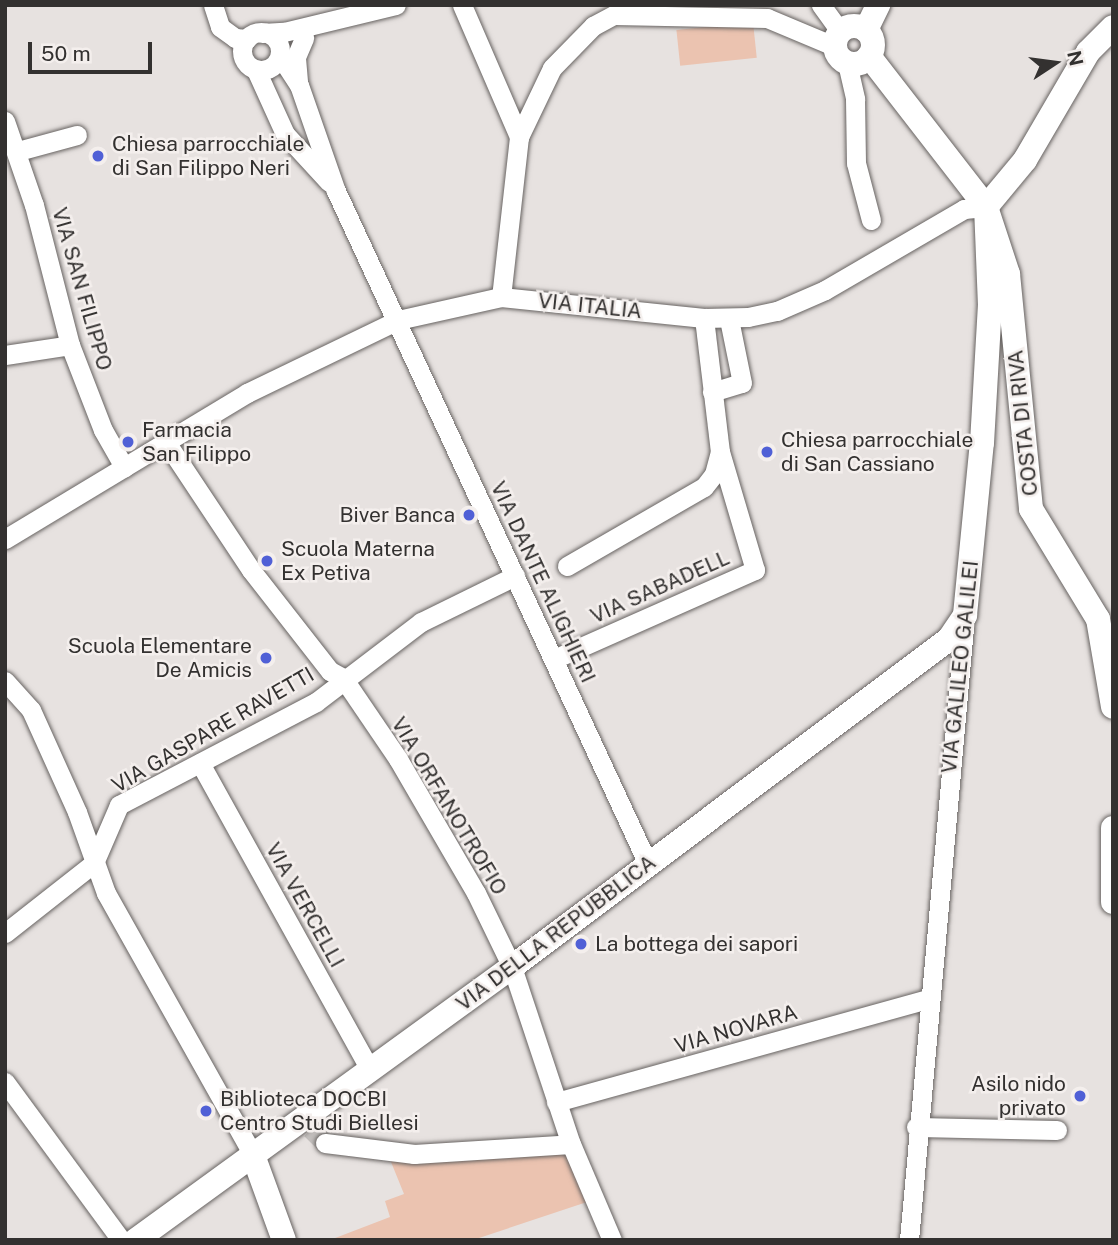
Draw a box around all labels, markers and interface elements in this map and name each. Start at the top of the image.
scale bar [32,28,156,72]
north arrow [1020,28,1090,98]
text: 50 m [41,41,91,66]
text: N [1063,49,1088,68]
place label: Chiesa parrocchiale di San Filippo Neri [112,131,304,181]
marker: Chiesa parrocchiale di San Filippo Neri [90,148,106,164]
street label: VIA SAN FILIPPO [47,205,117,373]
street label: VIA ITALIA [537,288,643,324]
street label: COSTA DI RIVA [1003,349,1043,497]
place label: Farmacia San Filippo [142,417,251,467]
place label: Chiesa parrocchiale di San Cassiano [781,427,973,477]
marker: Farmacia San Filippo [120,434,136,450]
marker: Chiesa parrocchiale di San Cassiano [759,444,775,460]
street label: VIA DANTE ALIGHIERI [485,477,601,687]
place label: Biver Banca [339,502,455,528]
marker: Biver Banca [461,507,477,523]
place label: Scuola Materna Ex Petiva [281,536,435,586]
street label: VIA SABADELL [587,545,733,629]
marker: Scuola Materna Ex Petiva [259,553,275,569]
street label: VIA GALILEO GALILEI [936,559,984,775]
place label: Scuola Elementare De Amicis [68,633,252,683]
marker: Scuola Elementare De Amicis [258,650,274,666]
street label: VIA GASPARE RAVETTI [107,662,319,798]
street label: VIA ORFANOTROFIO [386,713,512,899]
street label: VIA VERCELLI [260,838,350,972]
street label: VIA DELLA REPUBBLICA [451,850,661,1016]
place label: La bottega dei sapori [595,931,799,957]
marker: La bottega dei sapori [573,936,589,952]
street label: VIA NOVARA [672,999,800,1059]
place label: Asilo nido privato [971,1071,1066,1121]
place label: Biblioteca DOCBI Centro Studi Biellesi [220,1086,419,1136]
marker: Asilo nido privato [1072,1088,1088,1104]
marker: Biblioteca DOCBI Centro Studi Biellesi [198,1103,214,1119]

